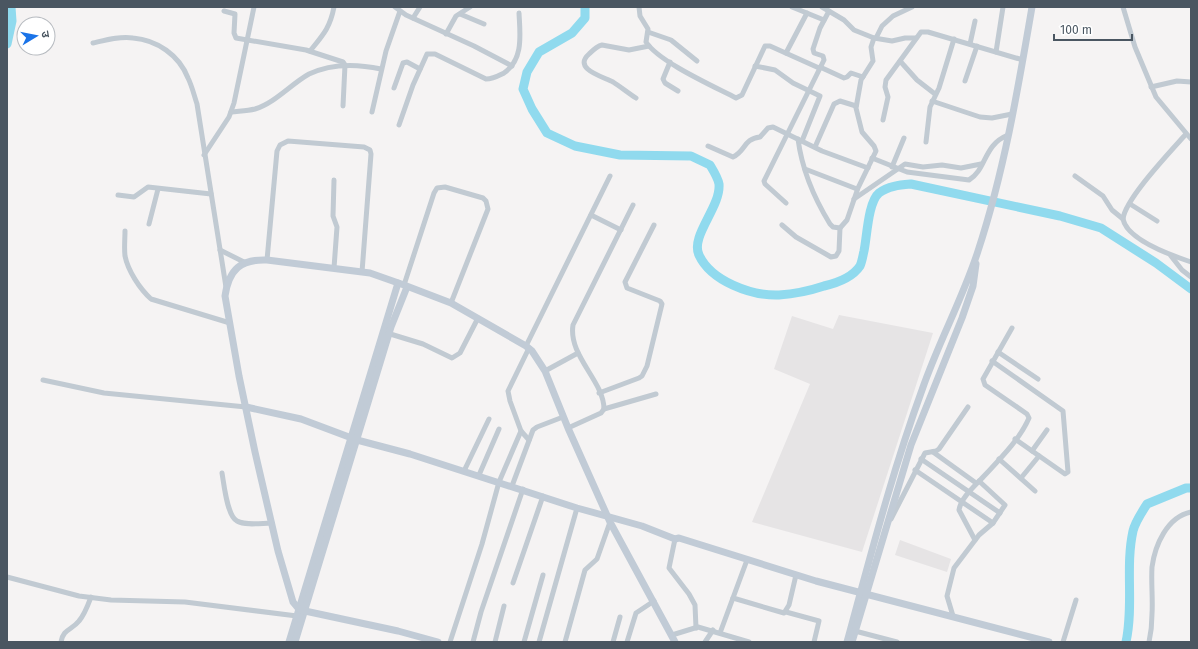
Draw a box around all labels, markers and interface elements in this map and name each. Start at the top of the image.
north arrow [16,16,56,56]
scale bar [1054,16,1132,42]
text: 100 m [1060,23,1092,37]
text: उ [38,30,52,39]

